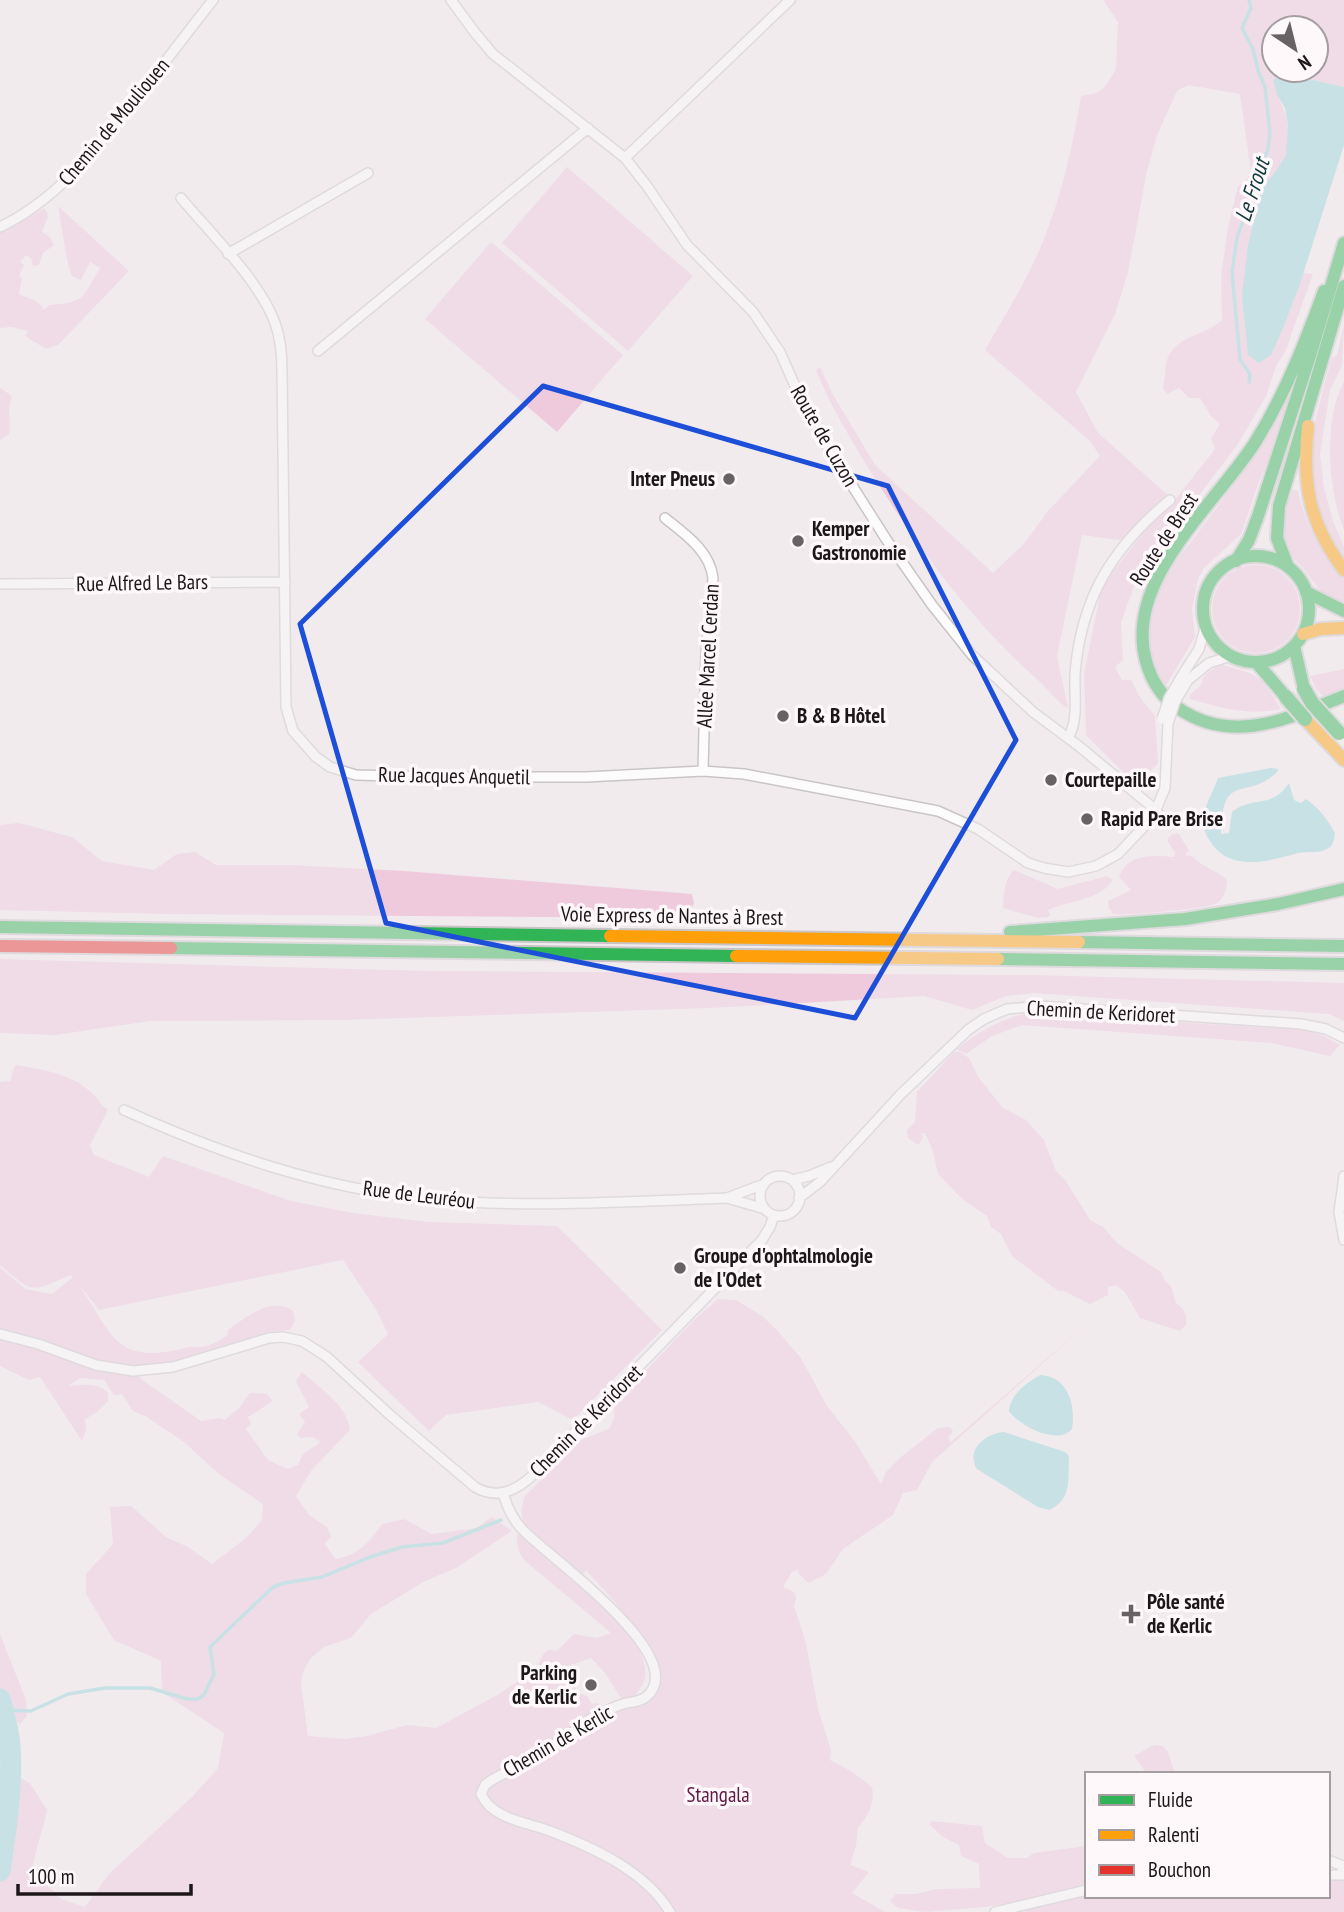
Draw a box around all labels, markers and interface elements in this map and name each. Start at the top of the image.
north arrow [1260,14,1330,84]
text: N [1294,50,1316,76]
street label: Chemin de Mouliouen [52,52,175,191]
water label: Le Frout [1228,152,1276,225]
street label: Route de Cuzon [785,380,864,491]
place label: Inter Pneus [630,465,715,492]
marker: Inter Pneus [721,471,737,487]
street label: Route de Brest [1124,487,1204,590]
place label: Kemper Gastronomie [812,515,907,566]
marker: Kemper Gastronomie [790,533,806,549]
street label: Rue Alfred Le Bars [76,568,208,597]
street label: Allée Marcel Cerdan [690,583,725,729]
place label: B & B Hôtel [797,702,886,729]
marker: B & B Hôtel [775,708,791,724]
street label: Rue Jacques Anquetil [378,761,530,790]
place label: Courtepaille [1065,766,1156,793]
marker: Courtepaille [1043,772,1059,788]
place label: Rapid Pare Brise [1101,805,1223,832]
marker: Rapid Pare Brise [1079,811,1095,827]
street label: Voie Express de Nantes à Brest [560,900,784,931]
street label: Chemin de Keridoret [1026,994,1176,1029]
street label: Rue de Leuréou [362,1174,477,1215]
place label: Groupe d'ophtalmologie de l'Odet [694,1242,873,1293]
marker: Groupe d'ophtalmologie de l'Odet [672,1260,688,1276]
street label: Chemin de Keridoret [524,1358,648,1483]
place label: Pôle santé de Kerlic [1147,1588,1225,1639]
marker: Pôle santé de Kerlic [1121,1604,1141,1624]
place label: Parking de Kerlic [512,1659,578,1710]
marker: Parking de Kerlic [583,1677,599,1693]
street label: Chemin de Kerlic [498,1698,618,1783]
legend [1085,1772,1330,1898]
park label: Stangala [686,1781,750,1808]
text: Fluide [1148,1786,1193,1813]
text: Ralenti [1148,1821,1200,1848]
scale bar [18,1853,191,1897]
text: Bouchon [1148,1856,1211,1883]
text: 100 m [28,1863,74,1890]

